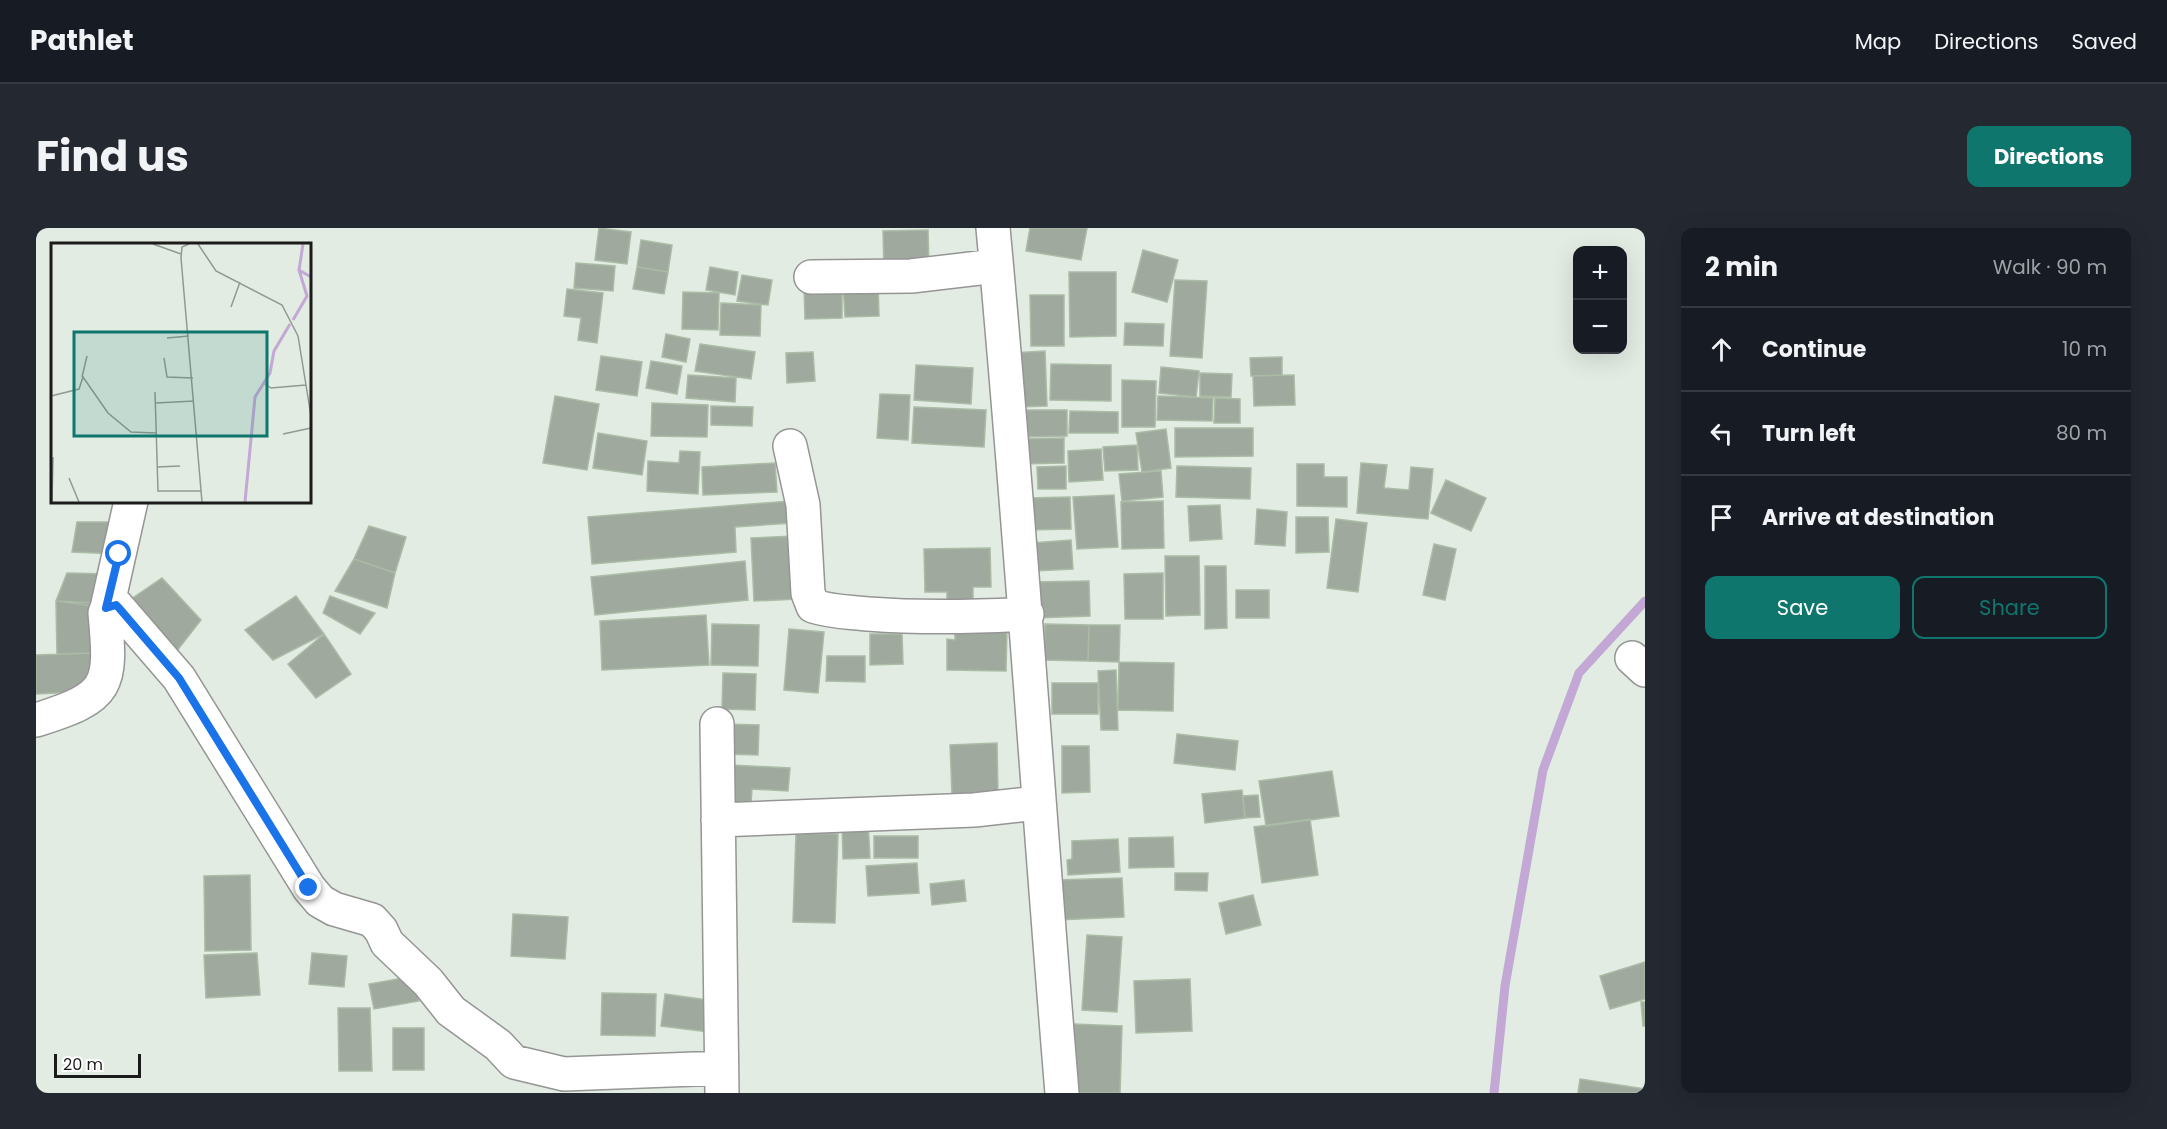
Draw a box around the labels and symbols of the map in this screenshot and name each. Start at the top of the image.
inset map [51,243,310,502]
route start [105,540,131,566]
route end [295,874,321,900]
scale bar [54,1051,141,1078]

